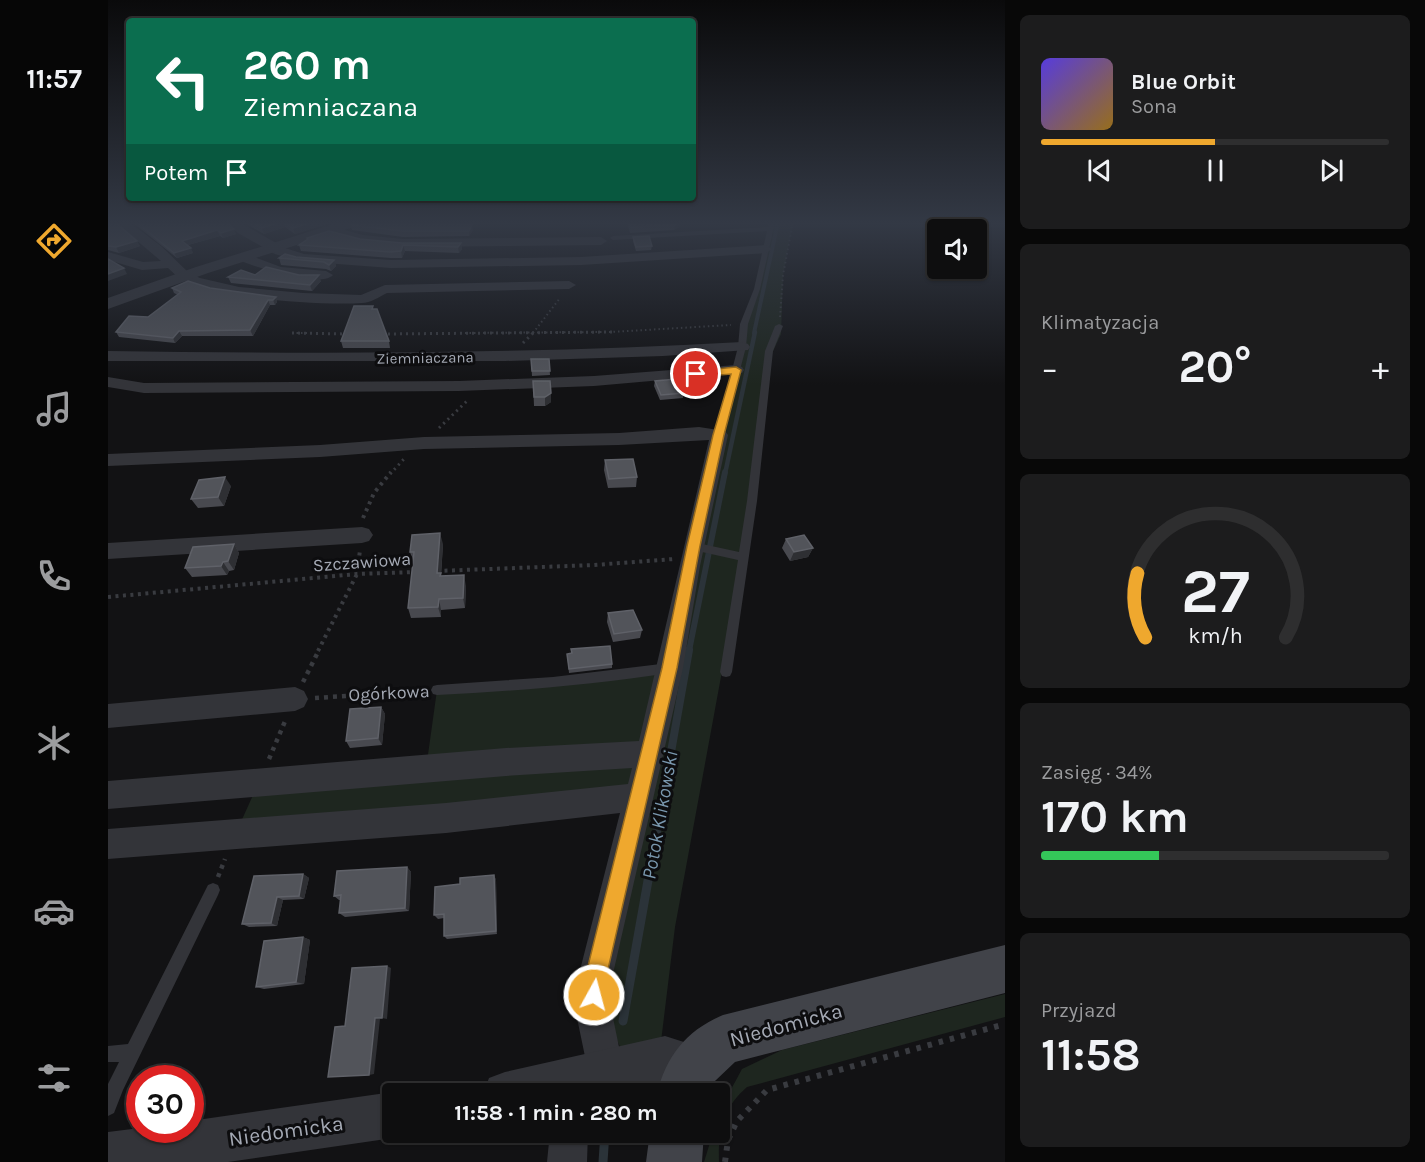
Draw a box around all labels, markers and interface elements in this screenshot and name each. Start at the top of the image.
text: 260 m [243,40,371,90]
icon: left [144,42,222,120]
text: 11:57 [26,63,82,95]
text: Blue Orbit [1131,69,1236,95]
text: Ziemniaczana [243,91,418,123]
text: Sona [1131,95,1177,118]
icon: previous [1083,154,1116,187]
icon: pause [1199,154,1232,187]
icon: next [1315,154,1348,187]
icon: arrive [220,156,253,189]
text: Potem [144,160,208,186]
map controls [927,219,987,279]
button: sound [927,219,987,279]
icon: directions [33,220,75,262]
text: Klimatyzacja [1041,311,1159,334]
text: 20° [1178,341,1252,393]
street label: Ziemniaczana [376,348,474,368]
pin [670,348,721,399]
text: − [1041,349,1058,387]
text: + [1372,349,1389,387]
icon: arrive [679,357,712,390]
icon: music [33,388,75,430]
street label: Szczawiowa [312,548,412,576]
icon: phone [33,555,75,597]
text: 27 [1181,555,1249,628]
text: km/h [1188,623,1242,648]
street label: Ogórkowa [348,680,430,706]
icon: climate [33,722,75,764]
water label: Potok Klikowski [637,749,683,881]
text: Zasięg · 34% [1041,761,1152,784]
text: 170 km [1041,791,1189,843]
icon: car [33,890,75,932]
position arrow [562,963,626,1027]
street label: Niedomicka [727,998,845,1052]
text: Przyjazd [1041,999,1117,1022]
text: 11:58 [1041,1029,1141,1081]
icon: filters [33,1057,75,1099]
speed limit sign: 30 [126,1065,204,1143]
text: 11:58 · 1 min · 280 m [454,1100,658,1126]
street label: Niedomicka [227,1111,345,1151]

